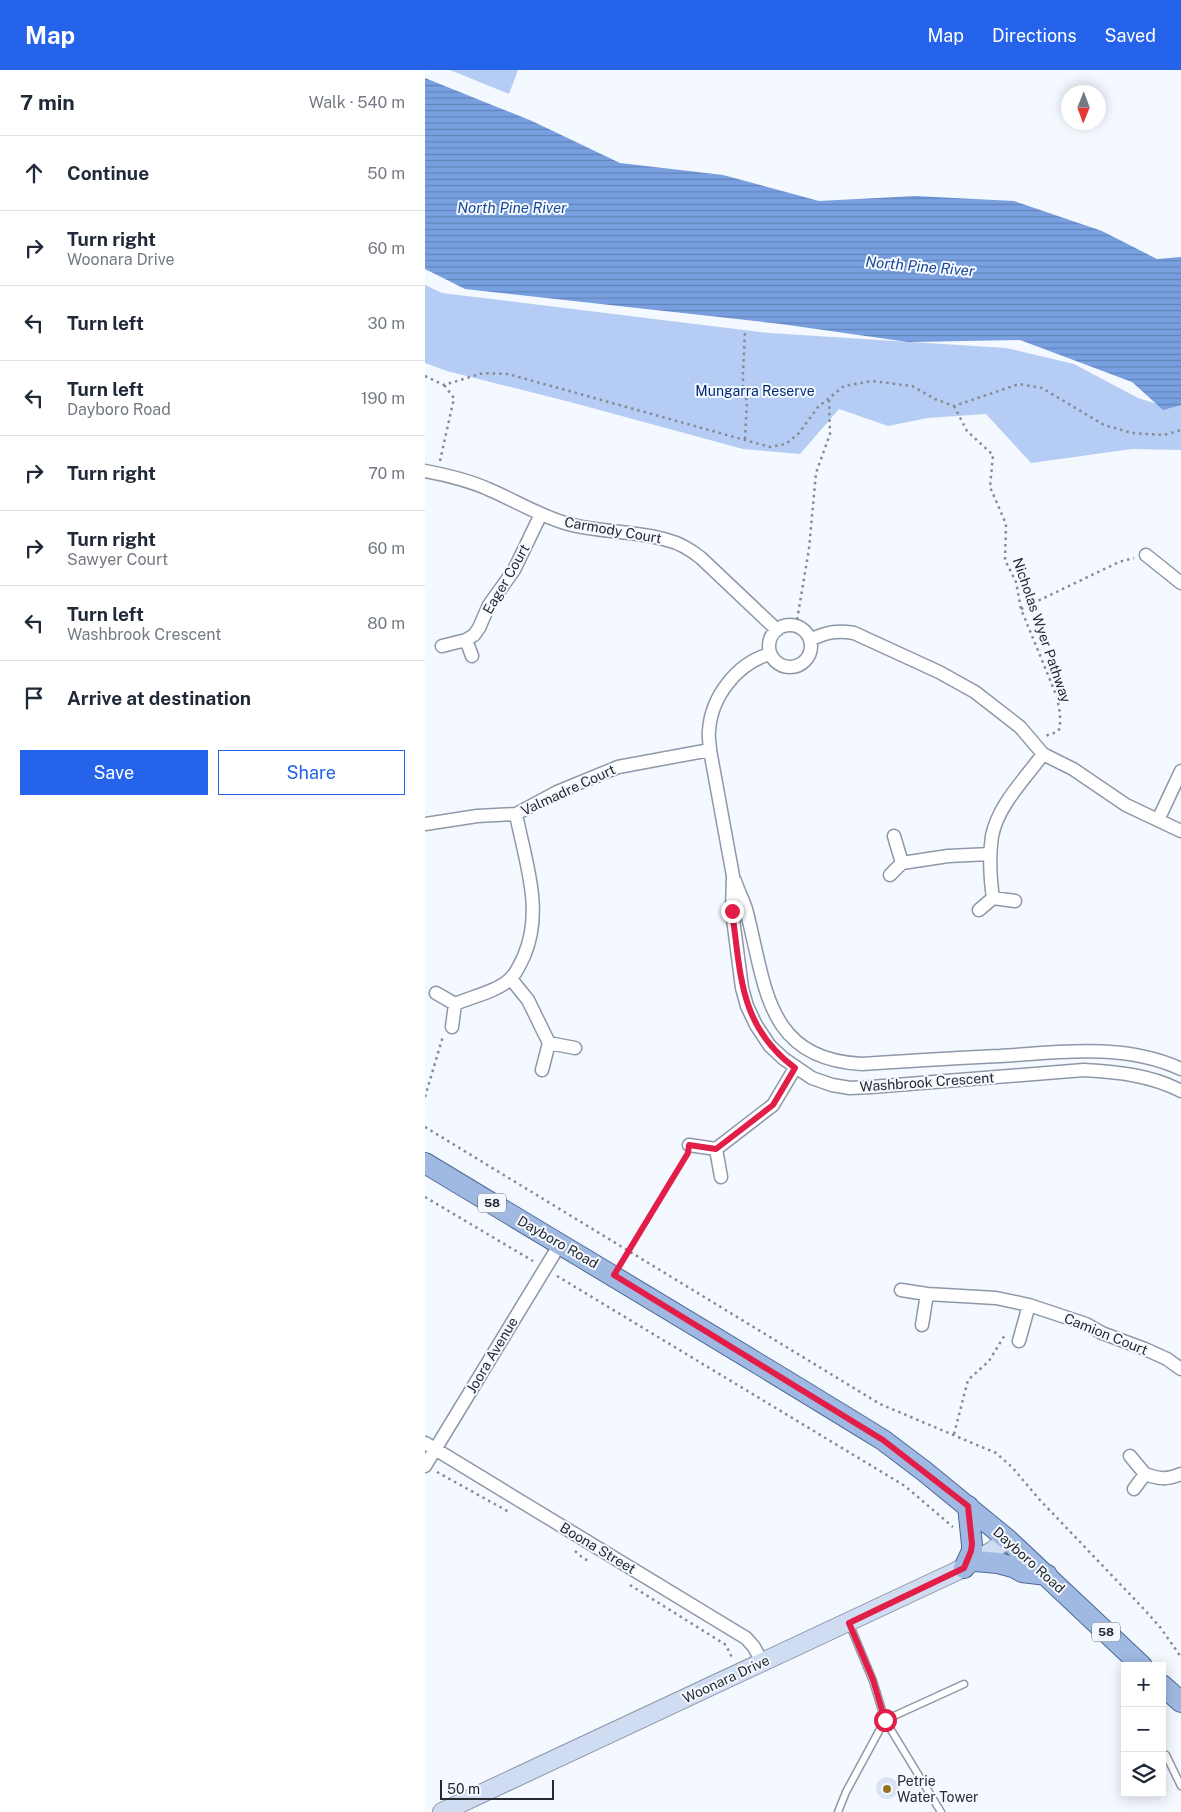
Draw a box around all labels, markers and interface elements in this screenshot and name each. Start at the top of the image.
text: Map [25,21,75,49]
text: Map [927,25,964,46]
text: Directions [992,25,1077,46]
text: Saved [1105,25,1156,46]
north arrow [1061,85,1106,130]
text: 7 min [20,90,75,115]
text: Walk · 540 m [309,93,405,112]
icon: ahead [20,159,48,187]
text: Continue [67,162,149,184]
text: 50 m [367,164,405,183]
water label: North Pine River [457,199,567,216]
text: Turn right [67,228,156,250]
icon: right [20,234,48,262]
text: 60 m [368,239,405,258]
text: Woonara Drive [67,250,175,269]
water label: North Pine River [865,253,976,279]
icon: left [20,309,48,337]
text: Turn left [67,312,144,334]
text: 30 m [368,314,405,333]
text: Turn left [67,378,144,400]
park label: Mungarra Reserve [695,383,815,399]
icon: left [20,384,48,412]
text: 190 m [361,389,405,408]
text: Dayboro Road [67,400,171,419]
icon: right [20,459,48,487]
text: Turn right [67,462,156,484]
text: 70 m [368,464,405,483]
street label: Carmody Court [563,514,663,546]
text: Turn right [67,528,156,550]
icon: right [20,534,48,562]
text: 60 m [368,539,405,558]
street label: Eager Court [480,541,532,617]
text: Sawyer Court [67,550,168,569]
street label: Nicholas Wyer Pathway [1010,555,1075,705]
text: Turn left [67,603,144,625]
icon: left [20,609,48,637]
text: 80 m [367,614,405,633]
text: Washbrook Crescent [67,625,221,644]
icon: arrive [20,684,48,712]
text: Arrive at destination [67,687,251,709]
button: Save [20,750,208,795]
button: Share [218,750,405,795]
street label: Valmadre Court [518,761,618,819]
route end [721,900,744,923]
street label: Washbrook Crescent [859,1069,995,1095]
road number: 58 [478,1194,506,1212]
street label: Dayboro Road [515,1212,601,1272]
street label: Camion Court [1062,1310,1150,1358]
street label: Joora Avenue [463,1314,521,1396]
street label: Boona Street [557,1519,639,1577]
street label: Dayboro Road [990,1524,1068,1596]
road number: 58 [1092,1622,1120,1641]
street label: Woonara Drive [680,1652,772,1706]
map controls [1121,1662,1166,1797]
button: + [1121,1662,1166,1707]
button: − [1121,1707,1166,1752]
route start [874,1709,897,1732]
button: layers [1121,1752,1166,1797]
place label: Petrie Water Tower [897,1773,979,1805]
scale bar [440,1777,554,1800]
text: 50 m [447,1781,480,1797]
marker: Petrie Water Tower [881,1783,893,1795]

